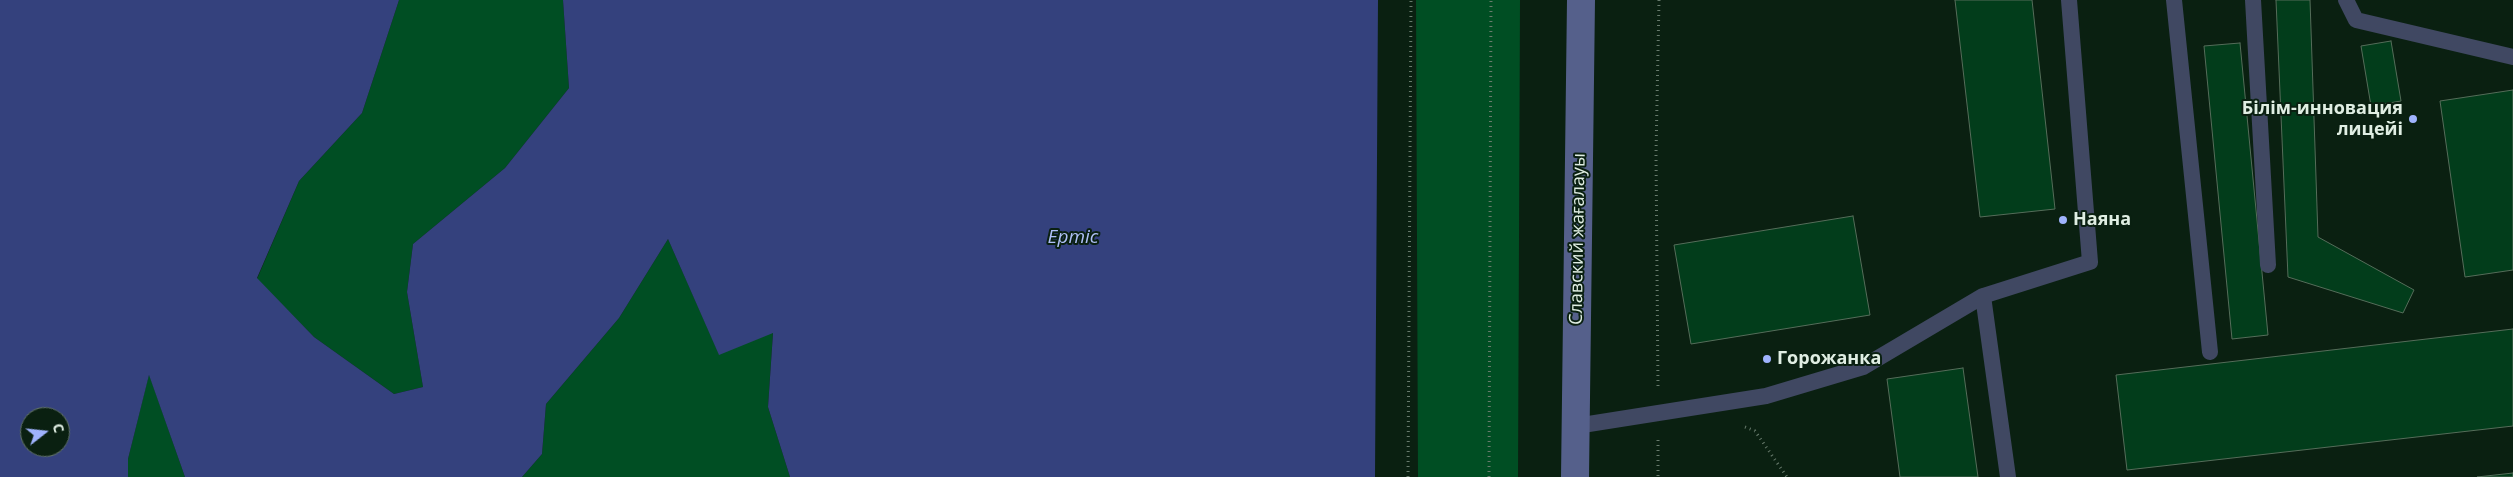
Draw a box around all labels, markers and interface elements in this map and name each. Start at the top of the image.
place label: Білім-инновация лицейі [2242,98,2403,140]
marker: Білім-инновация лицейі [2407,113,2419,125]
street label: Славский жағалауы [1566,153,1590,325]
place label: Наяна [2073,209,2131,231]
marker: Наяна [2057,214,2069,226]
water label: Ертіс [1048,227,1098,249]
place label: Горожанка [1777,348,1881,370]
marker: Горожанка [1761,353,1773,365]
north arrow [20,407,70,457]
text: С [49,421,69,435]

